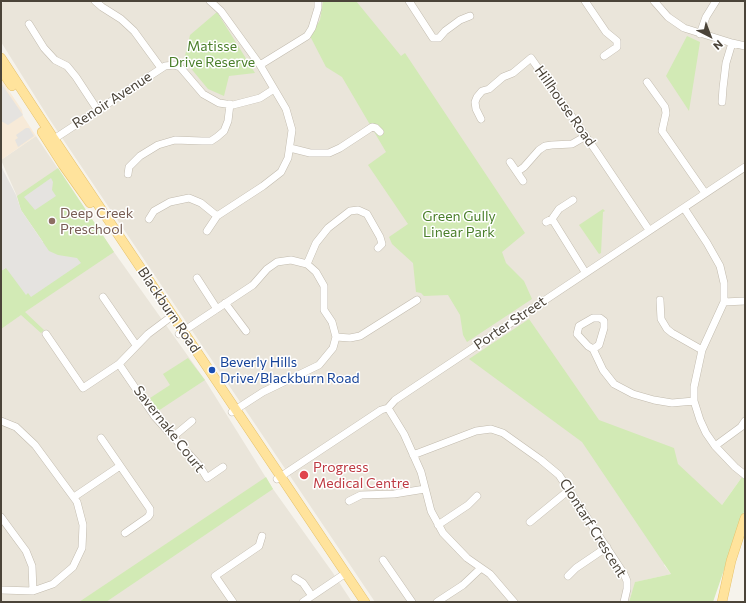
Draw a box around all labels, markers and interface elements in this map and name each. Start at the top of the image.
north arrow [690,16,730,56]
park label: Matisse Drive Reserve [169,38,255,70]
text: N [711,38,726,53]
street label: Hillhouse Road [531,62,599,150]
street label: Renoir Avenue [69,68,155,132]
place label: Deep Creek Preschool [60,205,133,238]
park label: Green Gully Linear Park [422,208,496,240]
marker: Deep Creek Preschool [47,216,57,226]
street label: Blackburn Road [134,264,204,356]
street label: Porter Street [471,293,549,353]
place label: Beverly Hills Drive/Blackburn Road [220,354,360,386]
marker: Beverly Hills Drive/Blackburn Road [207,365,217,375]
street label: Savernake Court [130,382,208,476]
place label: Progress Medical Centre [313,459,409,492]
marker: Progress Medical Centre [298,469,310,481]
street label: Clontarf Crescent [556,476,630,580]

